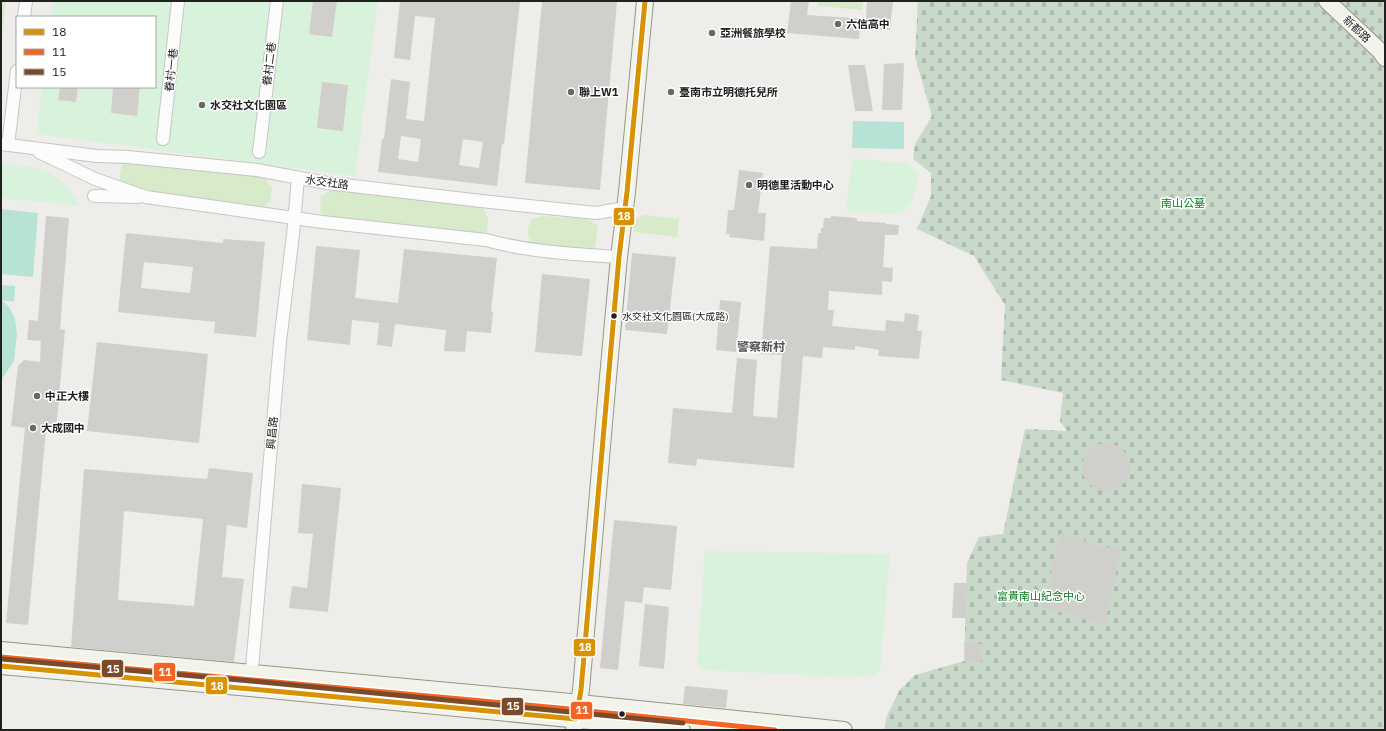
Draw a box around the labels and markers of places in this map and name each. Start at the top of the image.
place label: 六信高中 [846,17,890,31]
marker: 六信高中 [833,19,843,29]
place label: 亞洲餐旅學校 [720,26,786,40]
marker: 亞洲餐旅學校 [707,28,717,38]
place label: 聯上W1 [579,85,619,99]
place label: 臺南市立明德托兒所 [679,85,778,99]
marker: 聯上W1 [566,87,576,97]
marker: 臺南市立明德托兒所 [666,87,676,97]
place label: 水交社文化園區 [210,98,287,112]
marker: 水交社文化園區 [197,100,207,110]
place label: 明德里活動中心 [757,178,834,192]
marker: 明德里活動中心 [744,180,754,190]
place label: 水交社文化園區(大成路) [622,310,729,323]
marker: 水交社文化園區(大成路) [609,311,619,321]
place label: 中正大樓 [45,389,89,403]
marker: 中正大樓 [32,391,42,401]
place label: 大成國中 [41,421,85,435]
marker: 大成國中 [28,423,38,433]
unlabelled marker [617,709,627,719]

